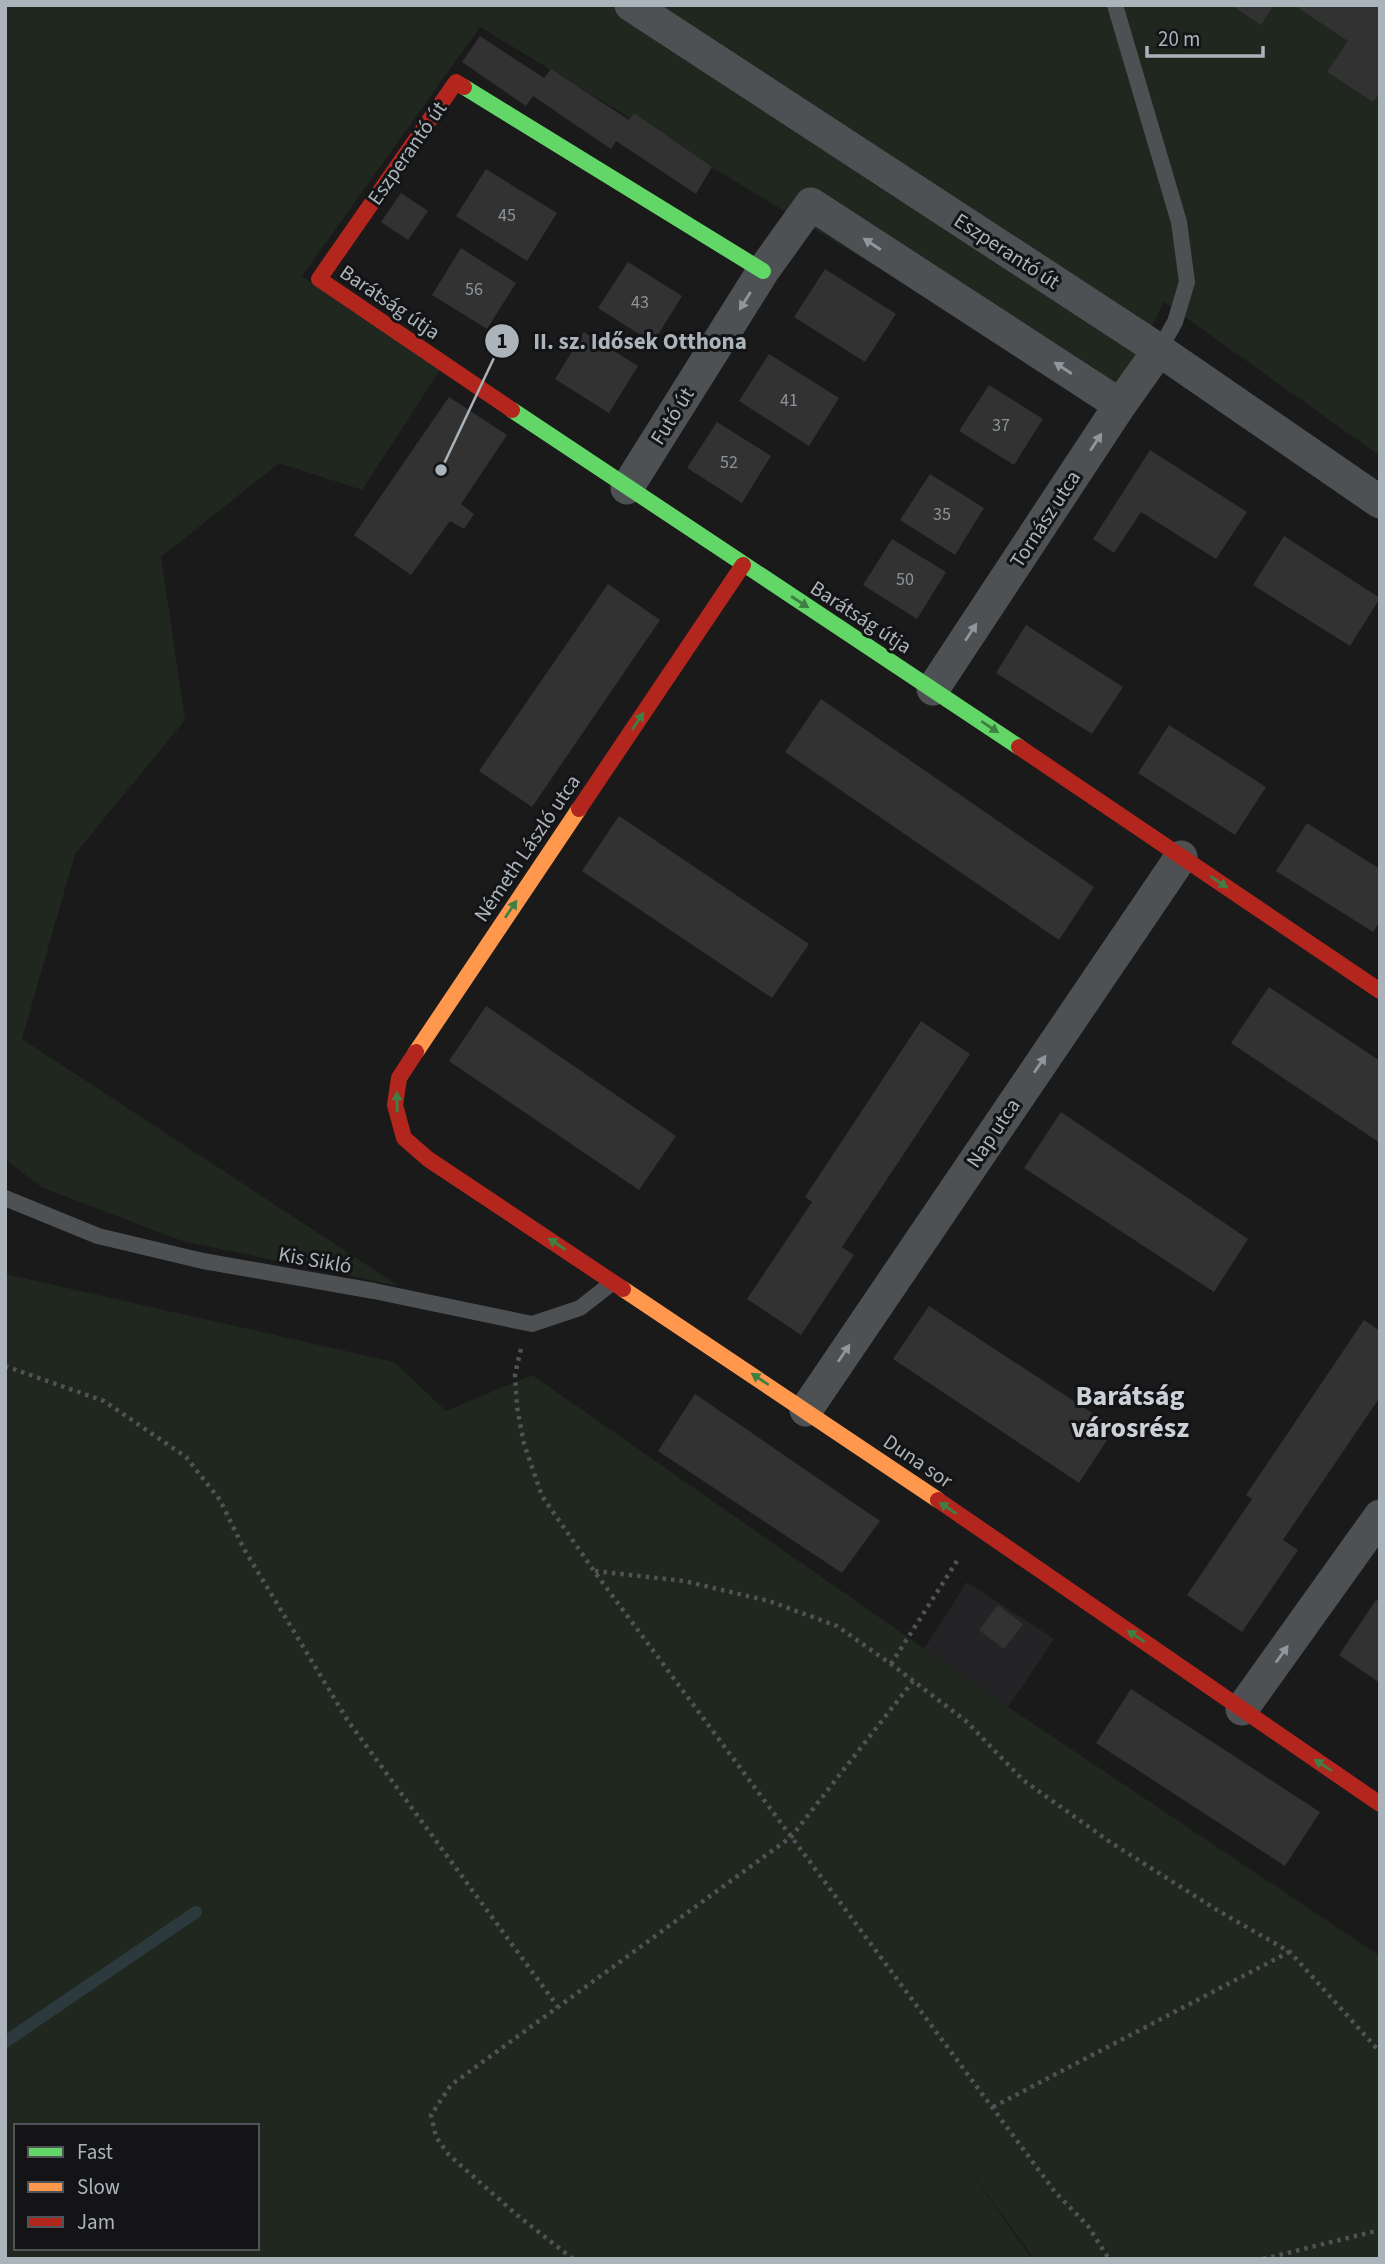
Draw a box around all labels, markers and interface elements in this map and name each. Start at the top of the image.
scale bar [1147,14,1262,58]
text: 20 m [1158,24,1200,54]
street label: Eszperantó út [360,95,454,211]
house number: 45 [498,203,516,228]
street label: Eszperantó út [948,206,1066,296]
one-way arrow [862,237,882,250]
street label: Barátság útja [334,257,446,347]
house number: 56 [465,277,483,302]
house number: 43 [631,290,649,315]
one-way arrow [738,291,751,310]
callout: II. sz. Idősek Otthona [484,319,761,363]
text: II. sz. Idősek Otthona [533,325,747,358]
text: 1 [496,326,508,356]
one-way arrow [1053,362,1072,375]
street label: Futó út [643,382,701,450]
house number: 41 [780,388,798,413]
house number: 37 [992,413,1010,438]
one-way arrow [1089,432,1102,452]
house number: 52 [720,450,738,475]
street label: Tornász utca [1002,464,1088,574]
house number: 35 [933,502,951,527]
house number: 50 [896,567,914,592]
street label: Barátság útja [804,573,918,661]
one-way arrow [791,595,809,609]
one-way arrow [964,622,977,642]
one-way arrow [631,711,644,730]
one-way arrow [981,720,999,734]
street label: Németh László utca [466,768,588,928]
one-way arrow [1210,875,1228,889]
one-way arrow [504,900,517,919]
one-way arrow [1034,1054,1047,1073]
one-way arrow [391,1091,403,1113]
street label: Nap utca [959,1092,1027,1174]
one-way arrow [548,1237,566,1251]
street label: Kis Sikló [276,1239,354,1281]
one-way arrow [837,1344,851,1362]
one-way arrow [751,1373,770,1386]
district label: Barátság városrész [1071,1376,1189,1448]
street label: Duna sor [877,1427,959,1496]
one-way arrow [939,1501,957,1515]
one-way arrow [1127,1629,1145,1643]
one-way arrow [1275,1645,1289,1663]
one-way arrow [1314,1759,1333,1772]
legend [14,2124,259,2250]
text: Fast [77,2137,113,2167]
text: Slow [77,2172,120,2202]
text: Jam [77,2207,115,2237]

